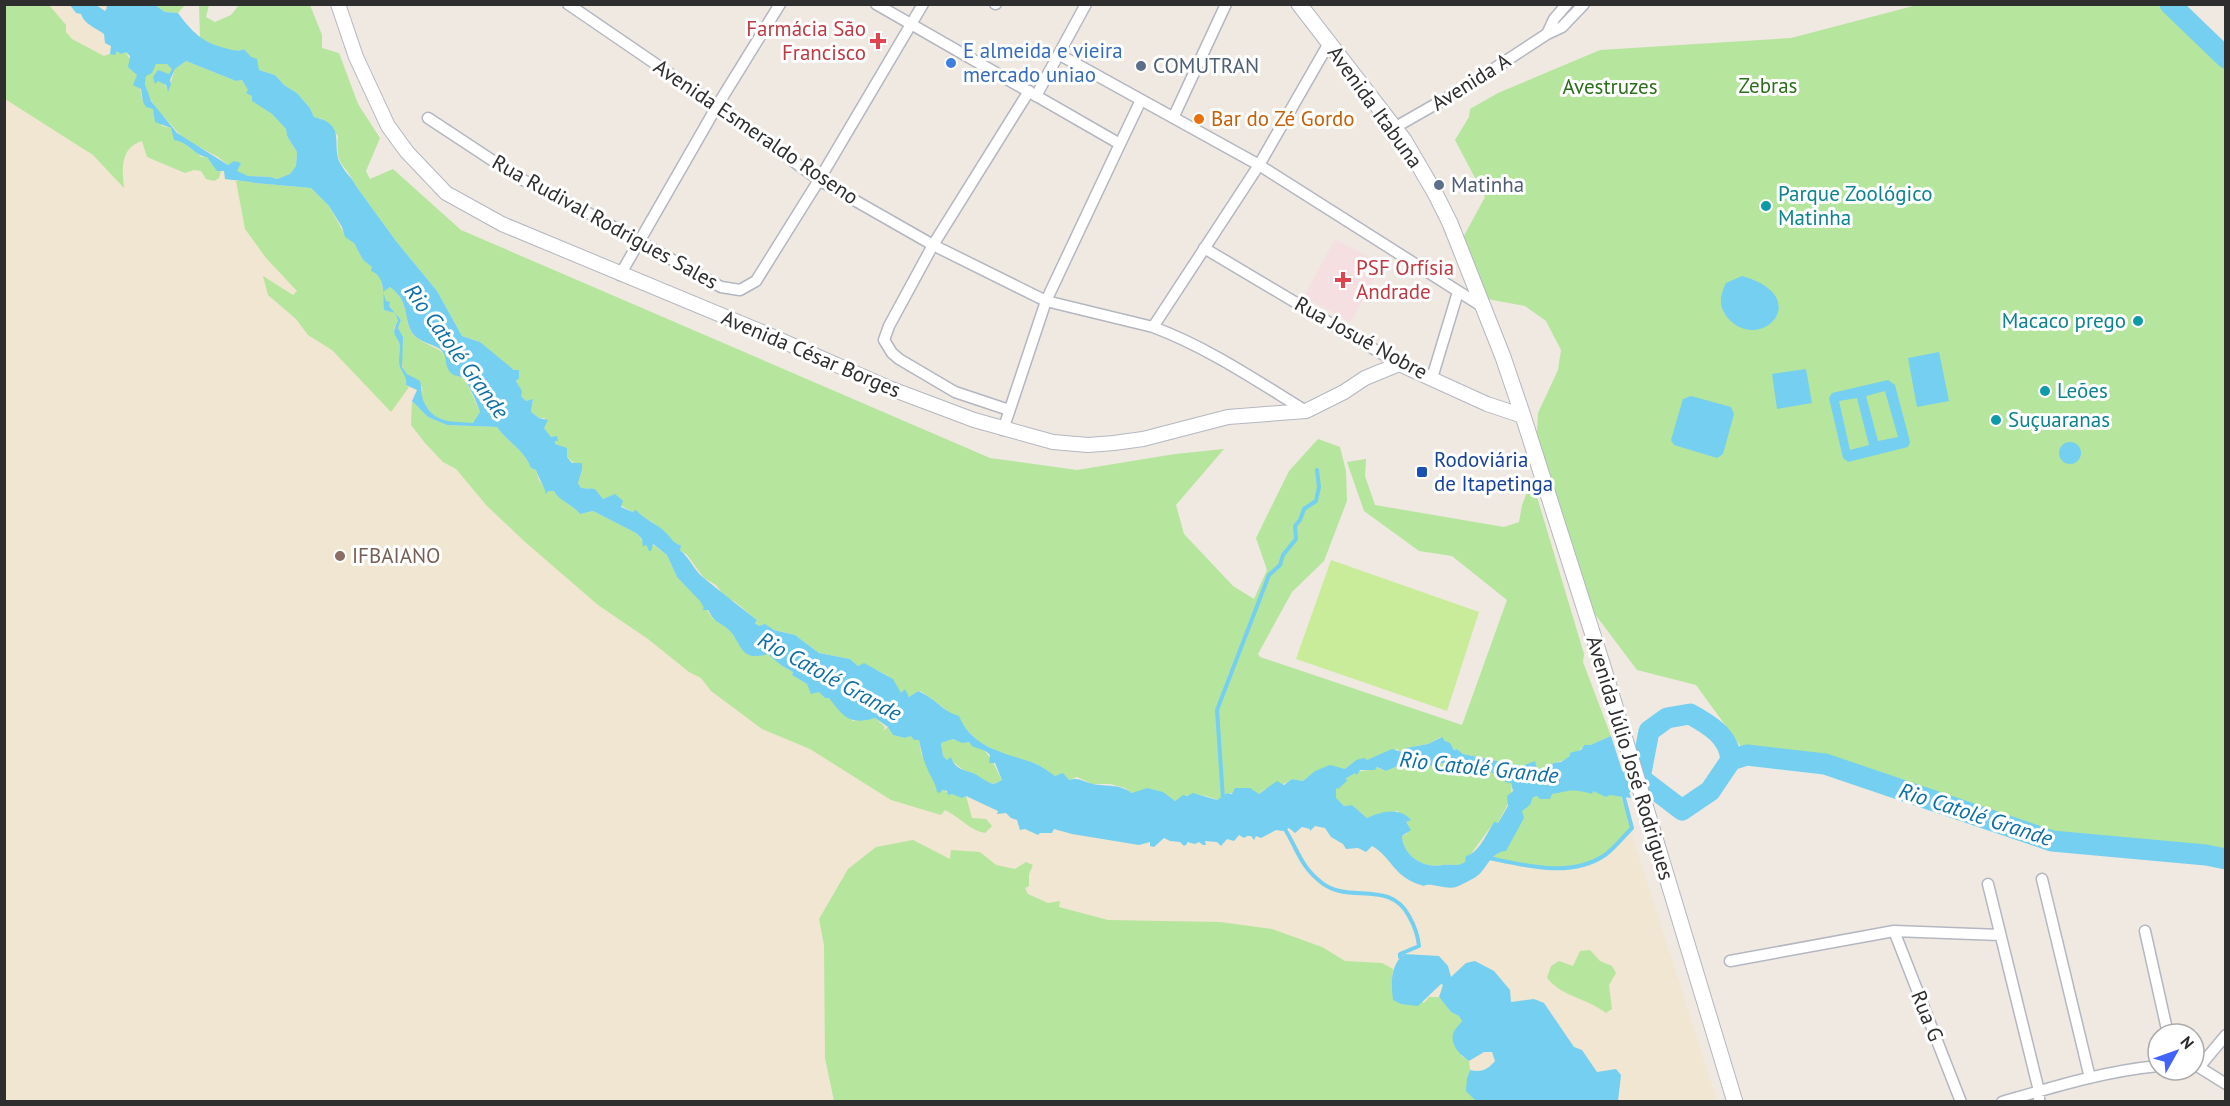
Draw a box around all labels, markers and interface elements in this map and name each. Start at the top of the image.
place label: Farmácia São Francisco [746,15,866,66]
marker: Farmácia São Francisco [871,34,885,48]
place label: E almeida e vieira mercado uniao [963,37,1123,88]
street label: Avenida Itabuna [1322,40,1429,173]
street label: Avenida A [1426,46,1516,116]
place label: COMUTRAN [1153,52,1259,79]
street label: Avenida Esmeraldo Roseno [649,53,864,210]
marker: E almeida e vieira mercado uniao [944,56,958,70]
marker: COMUTRAN [1134,59,1148,73]
park label: Zebras [1739,72,1797,99]
park label: Avestruzes [1562,73,1658,100]
place label: Bar do Zé Gordo [1211,105,1355,132]
marker: Bar do Zé Gordo [1192,112,1206,126]
street label: Rua Rudival Rodrigues Sales [488,148,723,295]
place label: Matinha [1451,171,1524,198]
marker: Matinha [1432,178,1446,192]
place label: Parque Zoológico Matinha [1778,180,1932,231]
marker: Parque Zoológico Matinha [1759,199,1773,213]
place label: PSF Orfísia Andrade [1356,254,1454,305]
marker: PSF Orfísia Andrade [1334,271,1352,289]
water label: Rio Catolé Grande [399,278,516,425]
street label: Rua Josué Nobre [1290,290,1432,385]
street label: Avenida César Borges [718,304,905,403]
place label: Macaco prego [2002,307,2126,334]
marker: Macaco prego [2131,314,2145,328]
place label: Leões [2057,377,2108,404]
marker: Leões [2038,384,2052,398]
place label: Suçuaranas [2008,406,2110,433]
marker: Suçuaranas [1989,413,2003,427]
place label: Rodoviária de Itapetinga [1434,446,1553,497]
marker: Rodoviária de Itapetinga [1415,465,1429,479]
place label: IFBAIANO [352,542,440,569]
marker: IFBAIANO [333,549,347,563]
water label: Rio Catolé Grande [753,625,907,727]
street label: Avenida Júlio José Rodrigues [1580,632,1681,883]
water label: Rio Catolé Grande [1398,745,1561,789]
water label: Rio Catolé Grande [1896,776,2057,852]
street label: Rua G [1905,986,1950,1045]
north arrow [2146,1022,2206,1082]
text: N [2176,1032,2199,1053]

